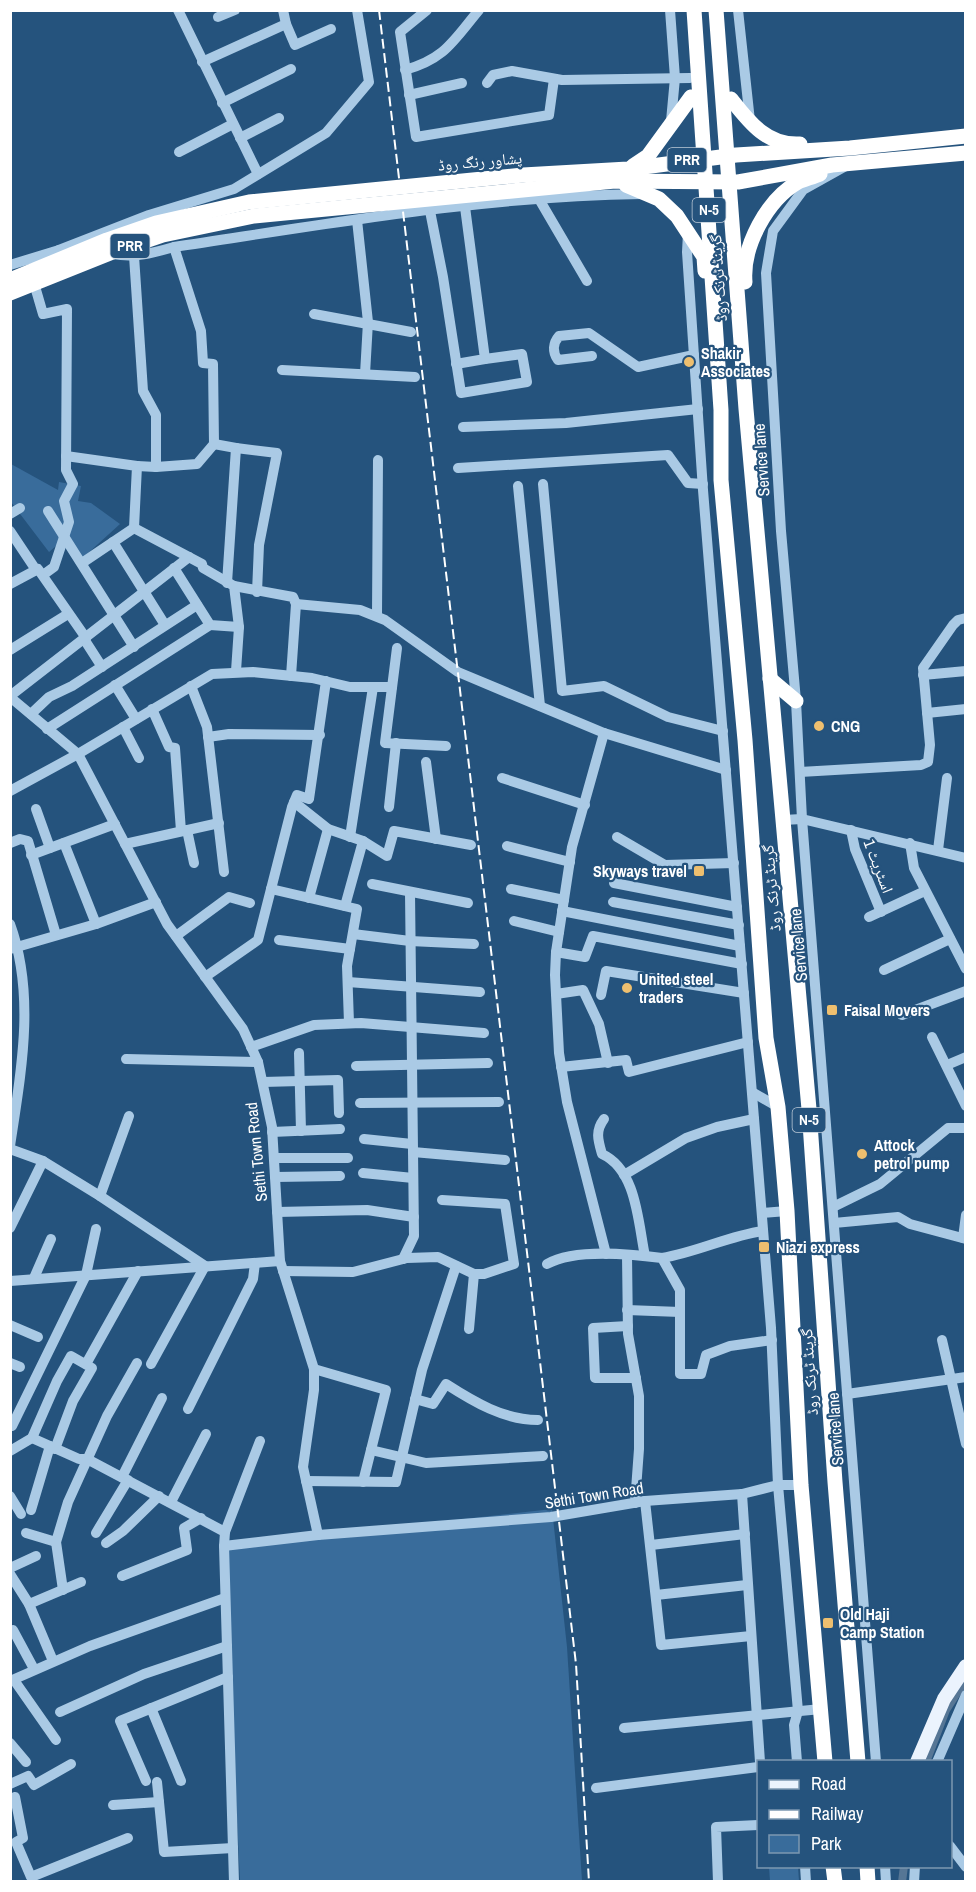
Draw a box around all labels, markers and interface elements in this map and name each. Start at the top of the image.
street label: پشاور رنگ روڈ [437,146,523,176]
road number: PRR [668,148,706,172]
road number: N-5 [692,198,726,222]
street label: گرینڈ ٹرنک روڈ [704,233,732,322]
road number: PRR [110,234,150,258]
place label: Shakir Associates [701,342,770,382]
marker: Shakir Associates [682,355,696,369]
street label: Service lane [747,423,775,497]
place label: CNG [831,715,860,737]
marker: CNG [812,719,826,733]
street label: اسٹریٹ 1 [859,836,899,896]
street label: گرینڈ ٹرنک روڈ [756,843,786,932]
place label: Skyways travel [593,860,687,882]
marker: Skyways travel [692,864,706,878]
street label: Service lane [784,908,812,982]
place label: United steel traders [639,968,713,1008]
marker: United steel traders [620,981,634,995]
place label: Faisal Movers [844,999,930,1021]
marker: Faisal Movers [825,1003,839,1017]
street label: Sethi Town Road [240,1101,272,1203]
road number: N-5 [792,1108,826,1132]
place label: Attock petrol pump [874,1134,950,1174]
marker: Attock petrol pump [855,1147,869,1161]
place label: Niazi express [776,1236,860,1258]
marker: Niazi express [757,1240,771,1254]
street label: گرینڈ ٹرنک روڈ [795,1327,823,1416]
street label: Service lane [821,1392,849,1466]
street label: Sethi Town Road [543,1476,645,1514]
place label: Old Haji Camp Station [840,1603,925,1643]
marker: Old Haji Camp Station [821,1616,835,1630]
legend [757,1760,952,1868]
text: Road [811,1771,846,1796]
text: Railway [811,1801,864,1826]
text: Park [811,1831,842,1856]

